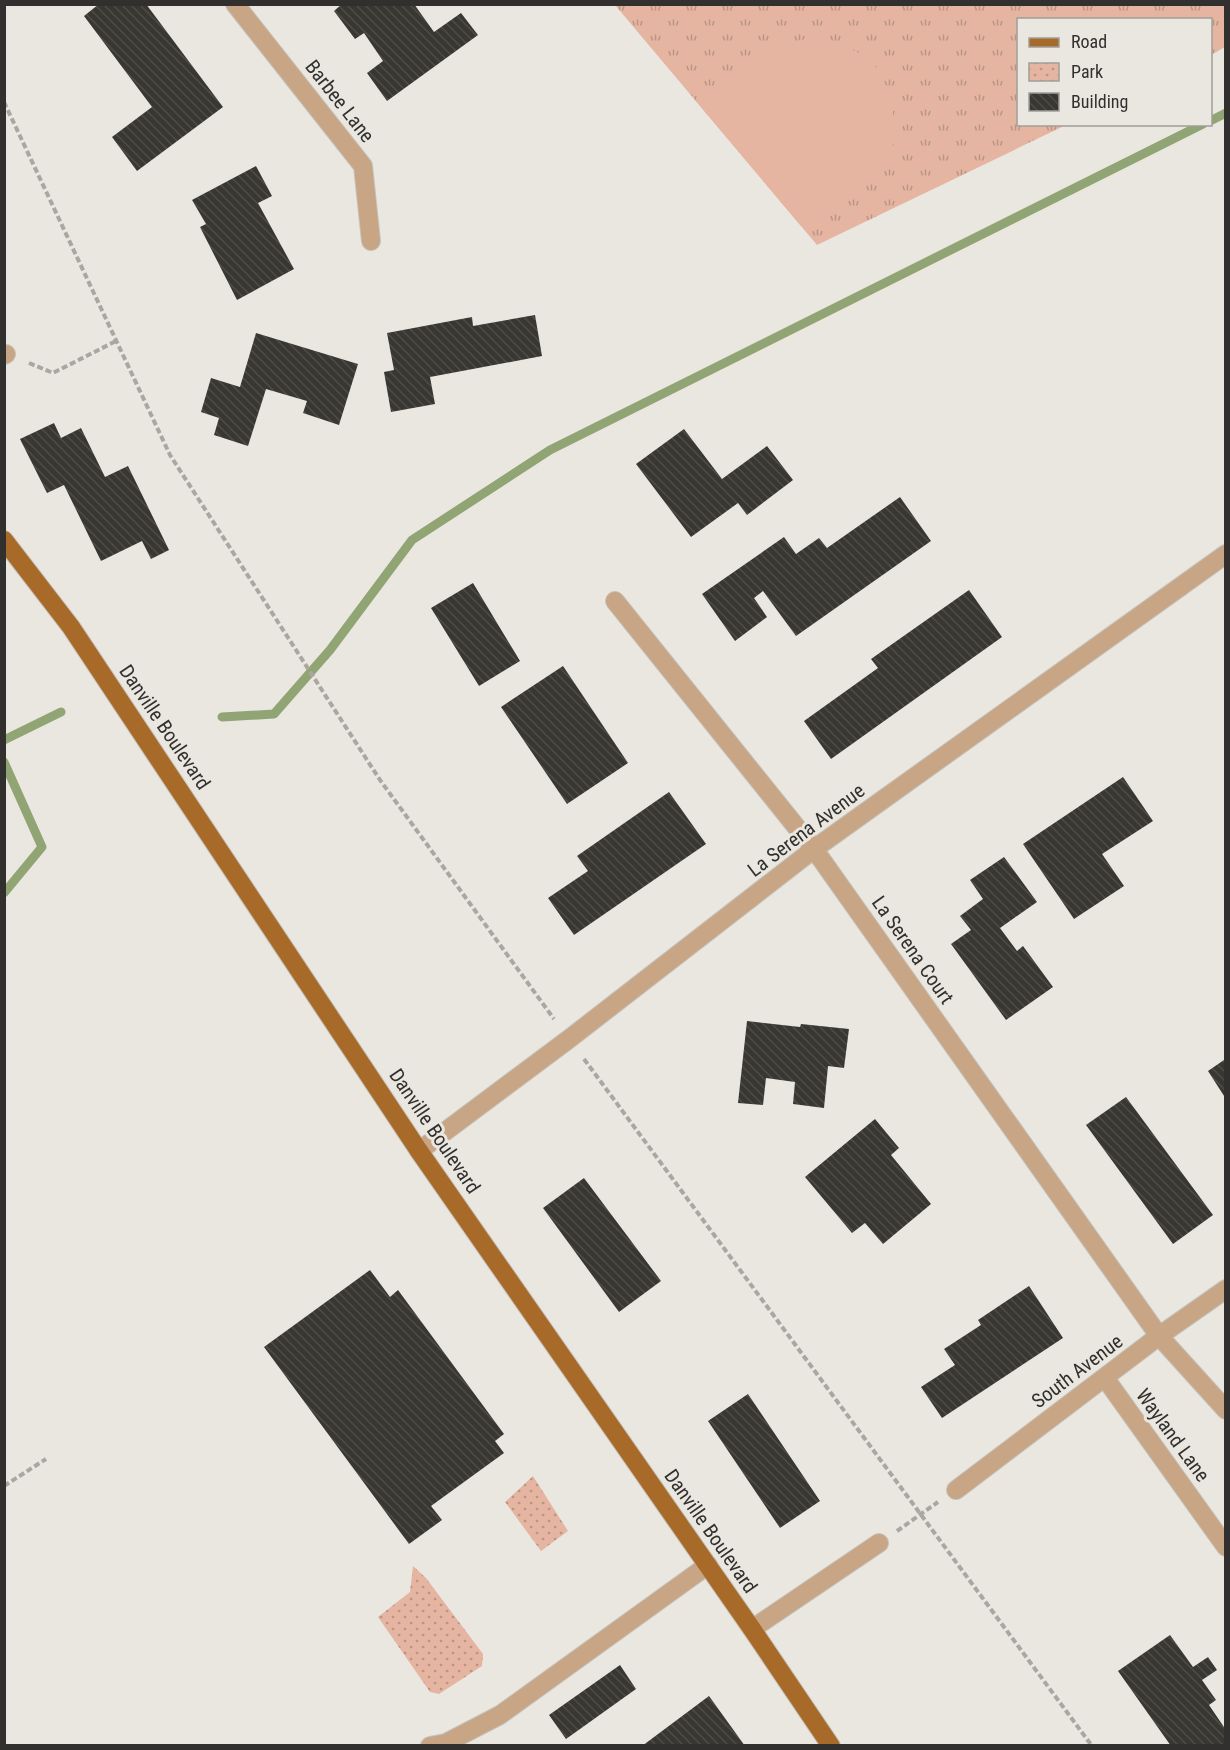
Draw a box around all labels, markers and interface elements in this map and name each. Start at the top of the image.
legend [1017,18,1212,126]
text: Road [1071,31,1107,52]
street label: Barbee Lane [300,55,380,147]
text: Park [1071,61,1103,82]
text: Building [1071,91,1128,112]
street label: Danville Boulevard [114,660,216,794]
street label: La Serena Avenue [743,778,869,882]
street label: La Serena Court [867,891,959,1009]
street label: Danville Boulevard [384,1064,486,1198]
street label: South Avenue [1027,1329,1127,1413]
street label: Wayland Lane [1131,1384,1215,1486]
street label: Danville Boulevard [660,1465,762,1597]

